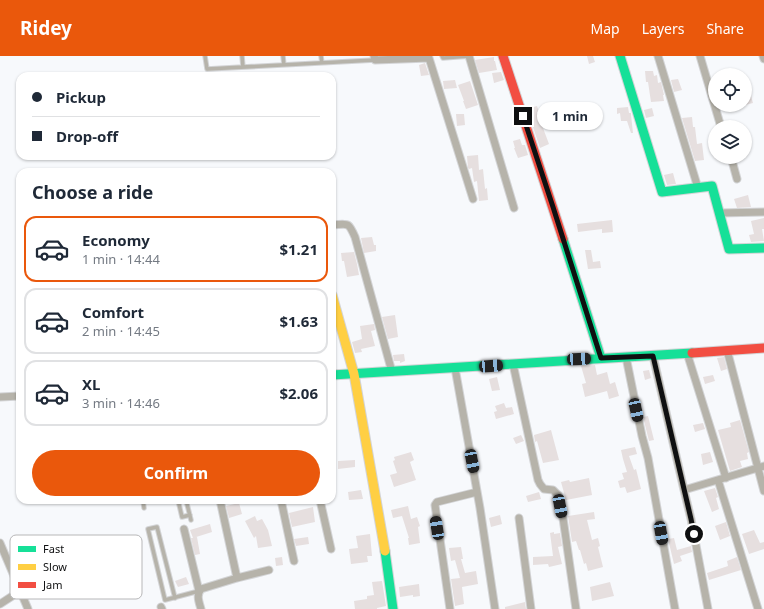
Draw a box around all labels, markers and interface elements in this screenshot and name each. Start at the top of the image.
text: Ridey [20,15,72,41]
text: Map [591,19,620,38]
text: Layers [642,19,684,38]
text: Share [706,19,744,38]
map controls [708,68,752,164]
button: locate [708,68,752,112]
text: Pickup [56,87,106,107]
callout: 1 min [537,102,603,130]
route end [514,107,532,125]
text: 1 min [552,107,588,125]
button: layers [708,120,752,164]
text: Drop-off [56,126,118,146]
text: Choose a ride [32,180,153,204]
text: Economy [82,230,150,250]
icon: car [34,231,70,267]
text: $1.21 [279,239,318,259]
text: 1 min · 14:44 [82,250,160,268]
text: Comfort [82,302,144,322]
icon: car [34,303,70,339]
text: $1.63 [279,311,318,331]
text: 2 min · 14:45 [82,322,160,340]
car [567,352,591,366]
car [479,359,503,373]
text: XL [82,374,100,394]
icon: car [34,375,70,411]
text: $2.06 [279,383,318,403]
text: 3 min · 14:46 [82,394,160,412]
car [628,397,644,423]
car [464,448,480,474]
button: Confirm [32,450,320,496]
car [552,493,568,519]
car [429,515,445,541]
car [653,520,669,546]
route start [685,525,703,543]
legend [10,535,142,599]
text: Fast [43,541,64,556]
text: Slow [43,559,67,574]
text: Jam [42,577,62,592]

